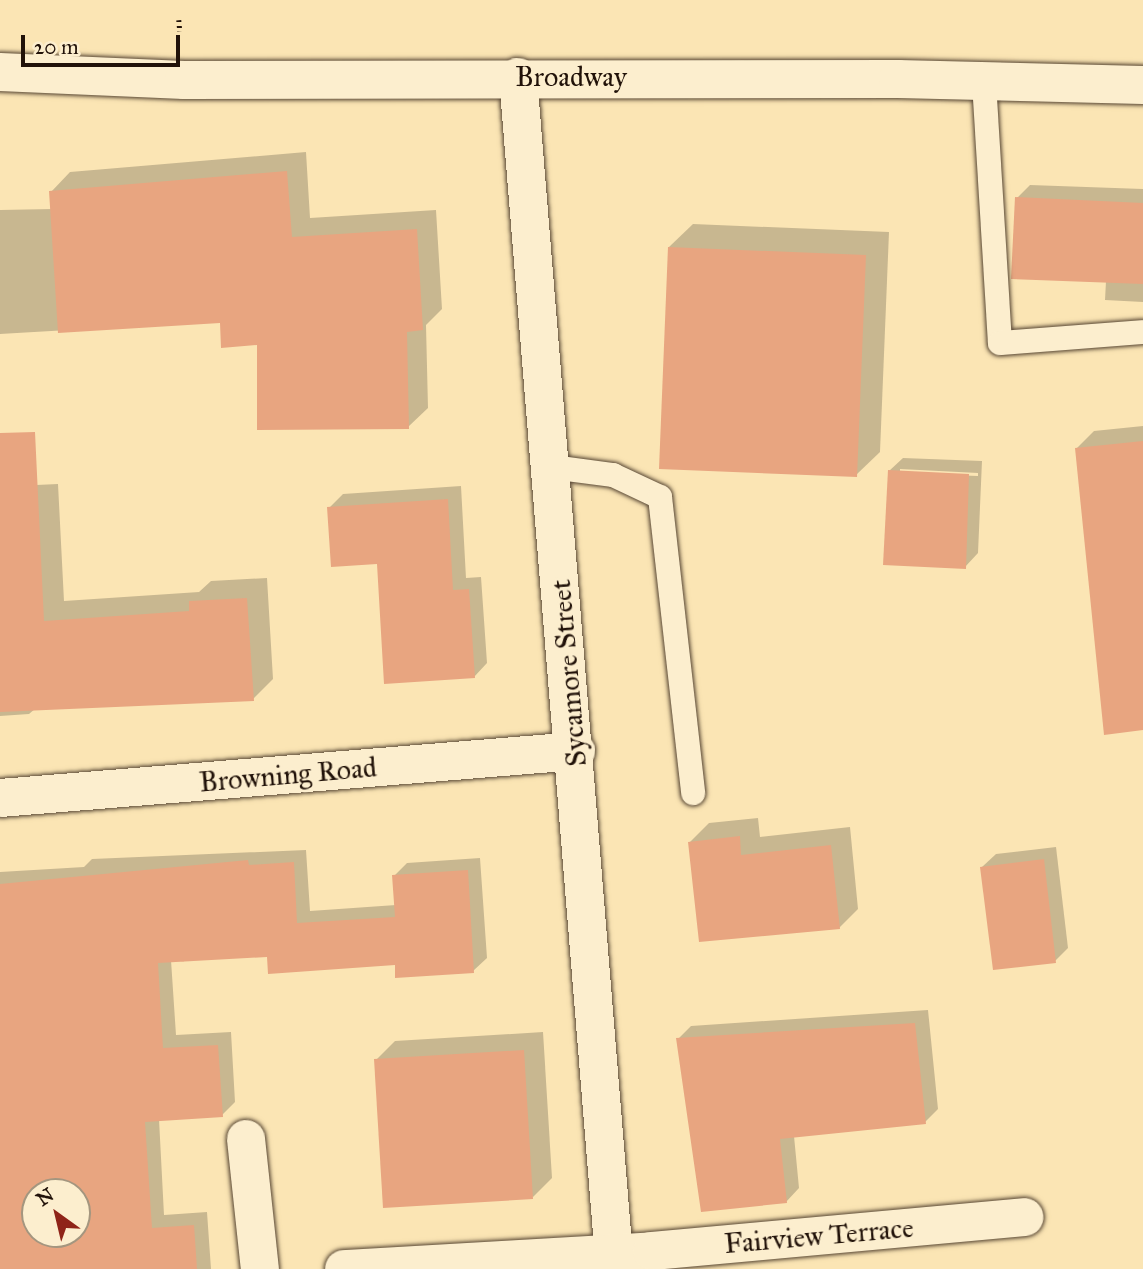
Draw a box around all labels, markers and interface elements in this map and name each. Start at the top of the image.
scale bar [24,21,184,65]
text: 20 m [34,34,79,60]
street label: Broadway [515,60,627,94]
street label: Sycamore Street [544,578,594,768]
street label: Browning Road [198,751,378,799]
north arrow [21,1178,91,1248]
text: N [32,1183,58,1211]
street label: Fairview Terrace [723,1211,915,1261]

